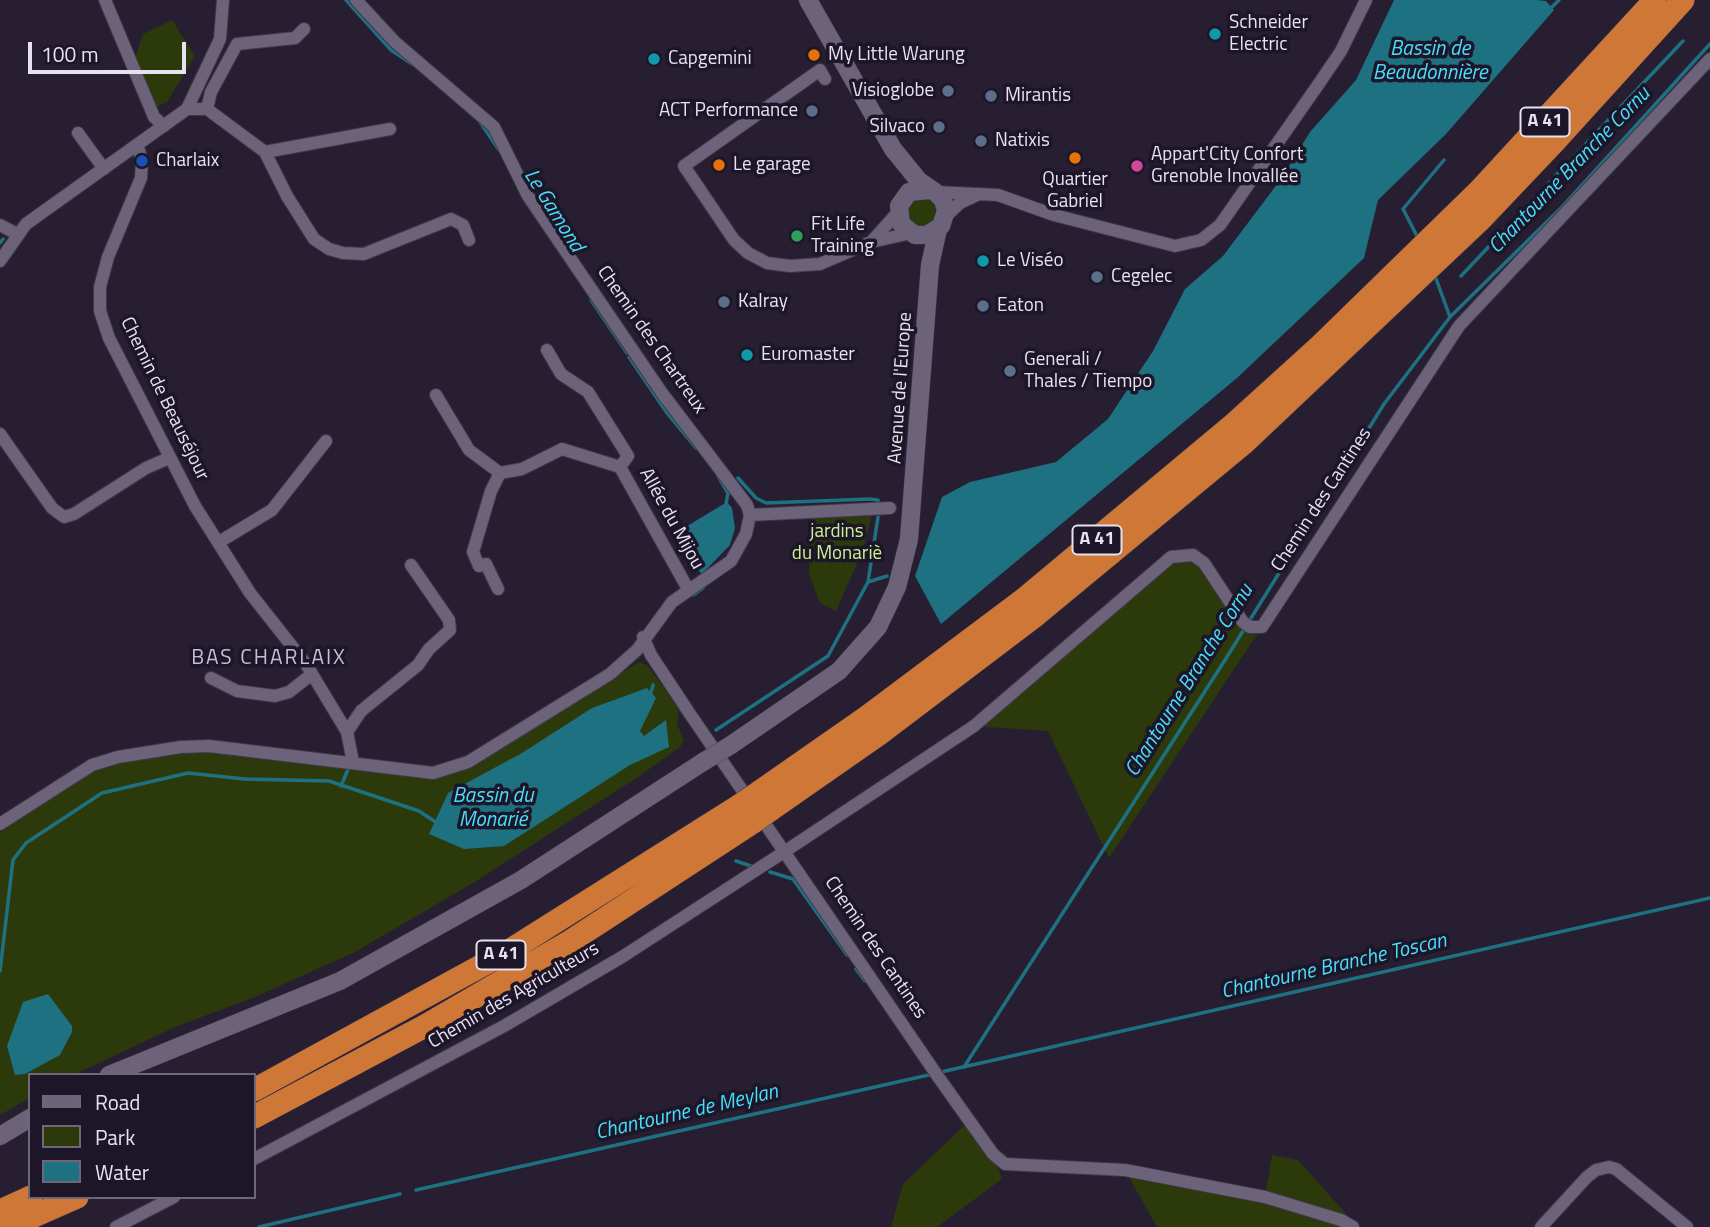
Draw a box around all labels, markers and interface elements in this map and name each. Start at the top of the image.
place label: Schneider Electric [1229,12,1308,56]
marker: Schneider Electric [1207,26,1223,42]
scale bar [32,28,189,72]
water label: Bassin de Beaudonnière [1373,37,1487,87]
text: 100 m [41,38,98,70]
place label: My Little Warung [828,44,965,66]
marker: My Little Warung [806,47,822,63]
place label: Capgemini [668,48,752,70]
marker: Capgemini [646,51,662,67]
place label: Visioglobe [852,80,934,102]
water label: Chantourne Branche Cornu [1484,82,1656,260]
marker: Visioglobe [940,83,956,99]
place label: Mirantis [1005,85,1071,107]
marker: Mirantis [983,88,999,104]
place label: ACT Performance [659,100,798,122]
marker: ACT Performance [804,103,820,119]
road number: A 41 [1520,107,1570,136]
place label: Silvaco [869,116,925,138]
marker: Silvaco [931,119,947,135]
place label: Natixis [995,130,1050,152]
marker: Natixis [973,133,989,149]
place label: Appart'City Confort Grenoble Inovallée [1151,144,1303,188]
place label: Charlaix [156,150,219,172]
marker: Quartier Gabriel [1067,150,1083,166]
marker: Charlaix [134,153,150,169]
place label: Le garage [733,154,811,176]
marker: Le garage [711,157,727,173]
marker: Appart'City Confort Grenoble Inovallée [1129,158,1145,174]
water label: Le Gamond [518,165,588,257]
place label: Quartier Gabriel [1042,169,1108,213]
place label: Fit Life Training [811,214,874,258]
marker: Fit Life Training [789,228,805,244]
place label: Le Viséo [997,250,1063,272]
marker: Le Viséo [975,253,991,269]
street label: Chemin des Chartreux [591,262,711,418]
place label: Cegelec [1111,266,1172,288]
marker: Cegelec [1089,269,1105,285]
place label: Kalray [738,291,788,313]
marker: Kalray [716,294,732,310]
place label: Eaton [997,295,1044,317]
marker: Eaton [975,298,991,314]
street label: Avenue de l'Europe [884,311,918,465]
street label: Chemin de Beauséjour [115,314,213,484]
place label: Euromaster [761,344,855,366]
marker: Euromaster [739,347,755,363]
place label: Generali / Thales / Tiempo [1024,349,1152,393]
marker: Generali / Thales / Tiempo [1002,363,1018,379]
street label: Chemin des Cantines [1267,424,1377,576]
street label: Allée du Mijou [634,464,708,574]
park label: jardins du Monariè [792,521,882,565]
road number: A 41 [1072,526,1122,554]
water label: Chantourne Branche Cornu [1121,580,1259,782]
district label: BAS CHARLAIX [193,646,345,672]
water label: Bassin du Monarié [453,784,533,834]
street label: Chemin des Cantines [819,873,931,1023]
water label: Chantourne Branche Toscan [1219,929,1449,1005]
street label: Chemin des Agriculteurs [425,938,603,1054]
road number: A 41 [476,940,526,970]
legend [28,1073,256,1199]
water label: Chantourne de Meylan [593,1080,781,1146]
text: Road [95,1086,140,1118]
text: Park [95,1121,135,1153]
text: Water [95,1156,149,1188]

